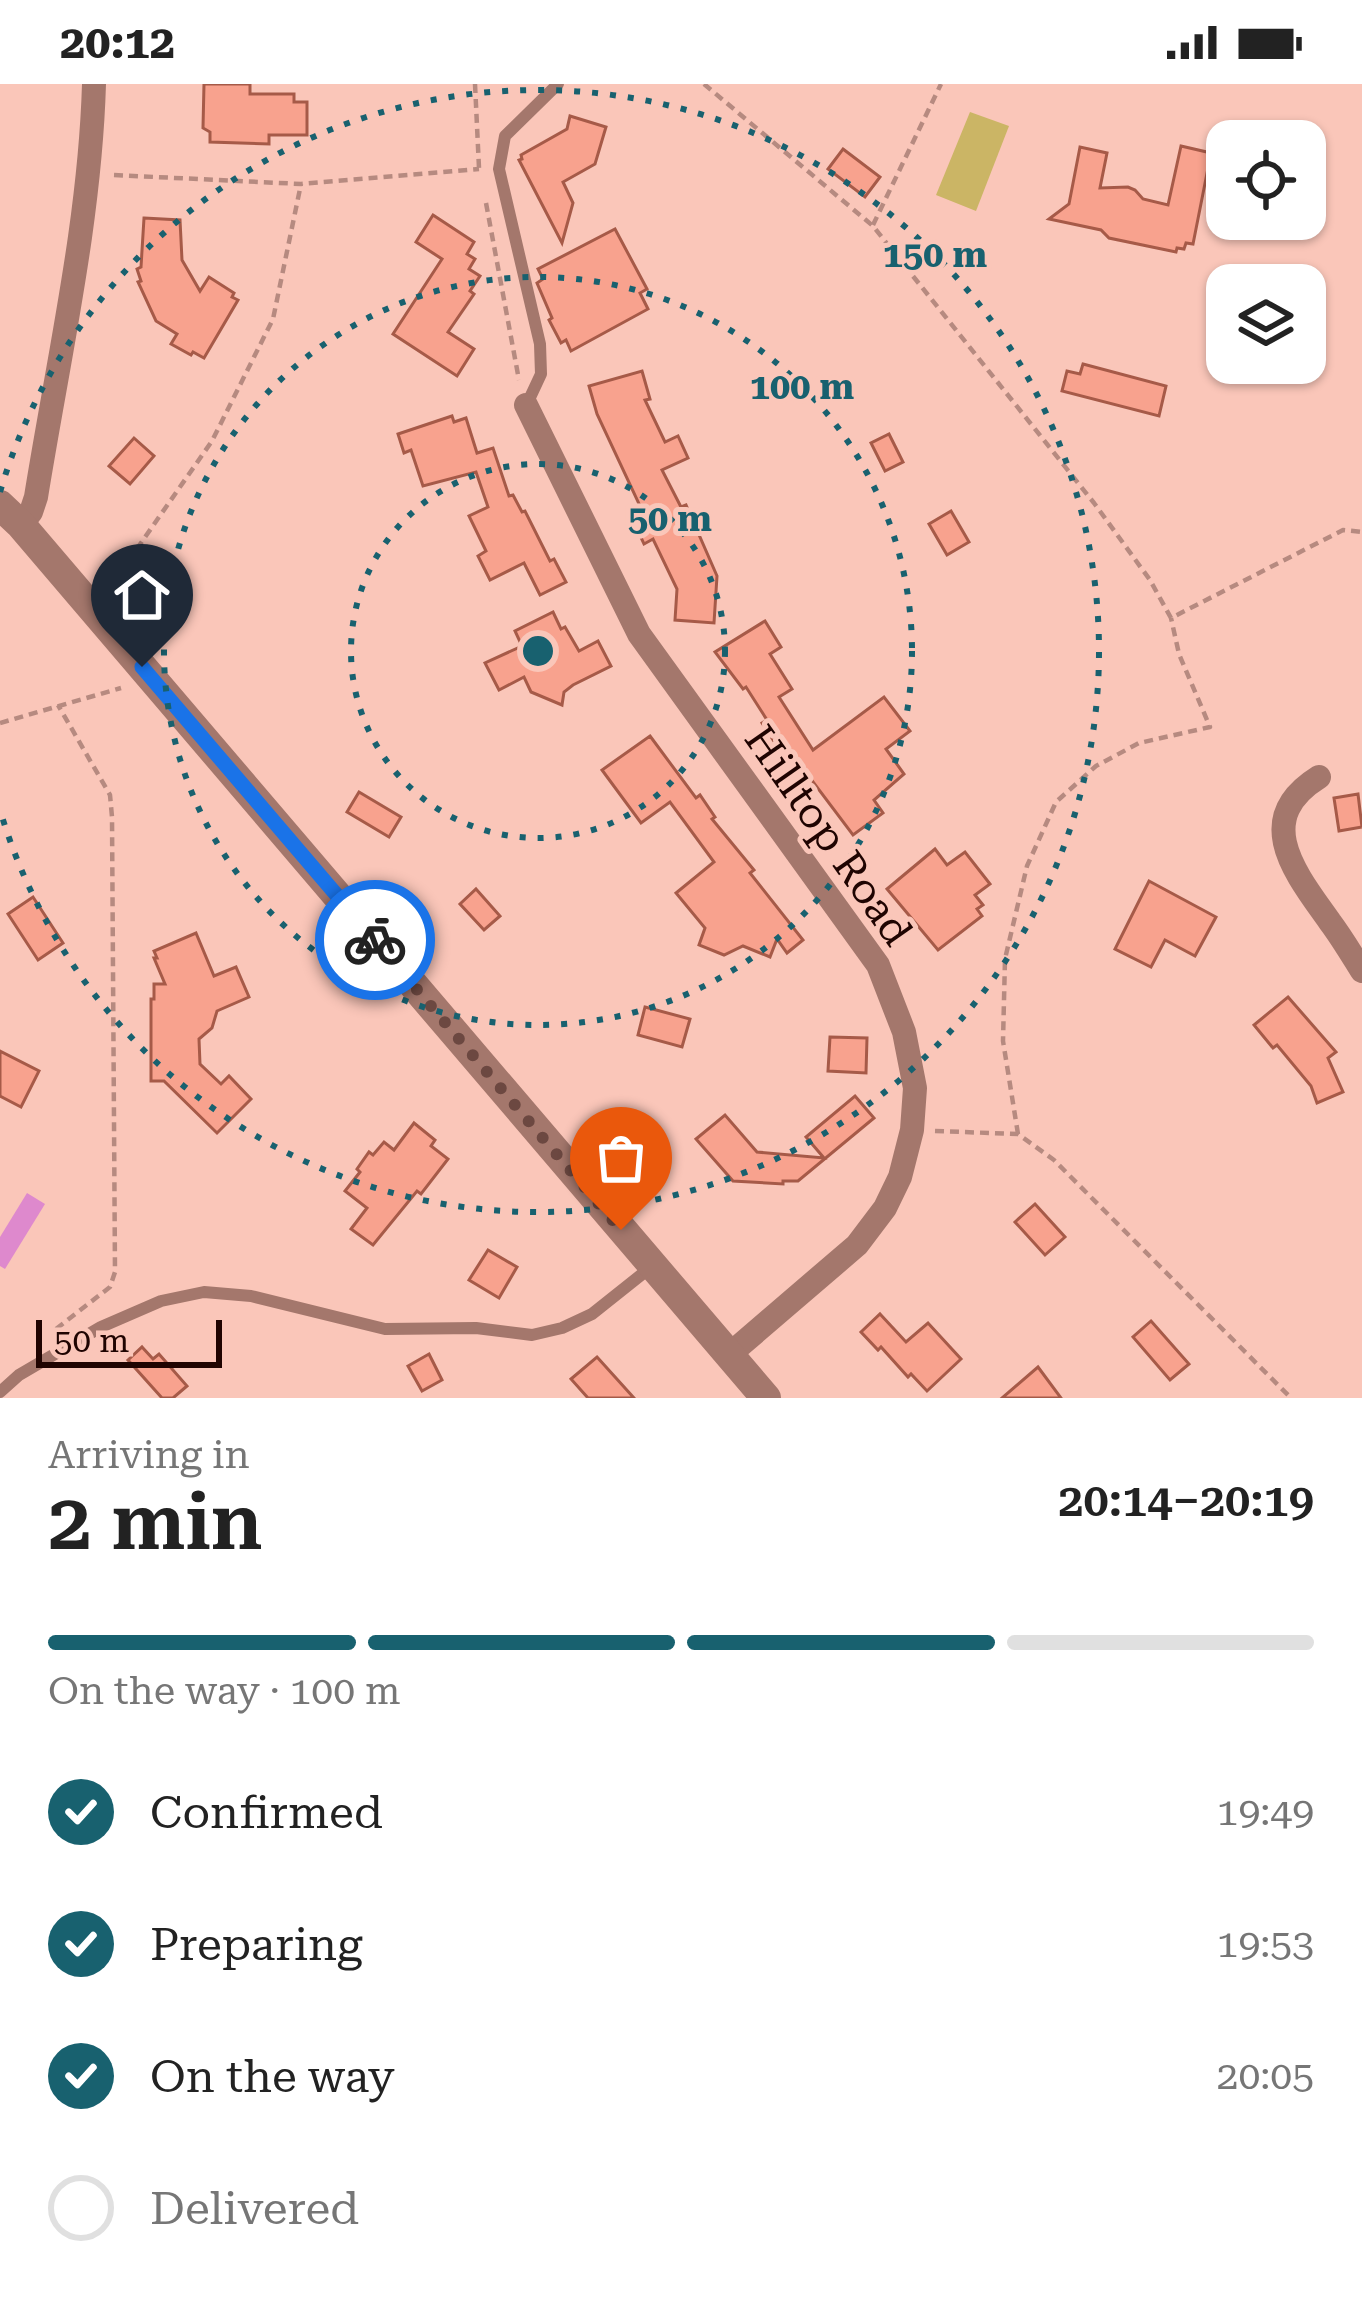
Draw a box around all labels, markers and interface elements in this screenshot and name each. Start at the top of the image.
text: 20:12 [60,16,175,69]
map controls [1206,120,1326,384]
button: locate [1206,120,1326,240]
text: 150 m [883,234,987,276]
button: layers [1206,264,1326,384]
text: 100 m [750,366,854,408]
text: 50 m [628,498,712,540]
pin [91,544,193,667]
icon: home [109,562,175,628]
centre of rings [517,630,559,672]
street label: Hilltop Road [735,716,922,955]
courier [315,880,435,1000]
icon: bike [342,907,408,973]
pin [570,1107,672,1230]
icon: bag [588,1125,654,1191]
scale bar [36,1314,222,1367]
text: 50 m [54,1321,129,1360]
text: Arriving in [48,1432,250,1478]
text: 20:14–20:19 [1058,1474,1314,1527]
text: 2 min [48,1477,263,1568]
text: On the way · 100 m [48,1668,400,1714]
icon: check [48,1779,114,1845]
text: Confirmed [150,1786,383,1839]
text: 19:49 [1217,1789,1314,1835]
icon: check [48,1911,114,1977]
text: Preparing [150,1918,363,1971]
text: 19:53 [1217,1921,1314,1967]
icon: check [48,2043,114,2109]
text: On the way [150,2050,395,2103]
text: 20:05 [1217,2053,1314,2099]
text: Delivered [150,2182,359,2235]

